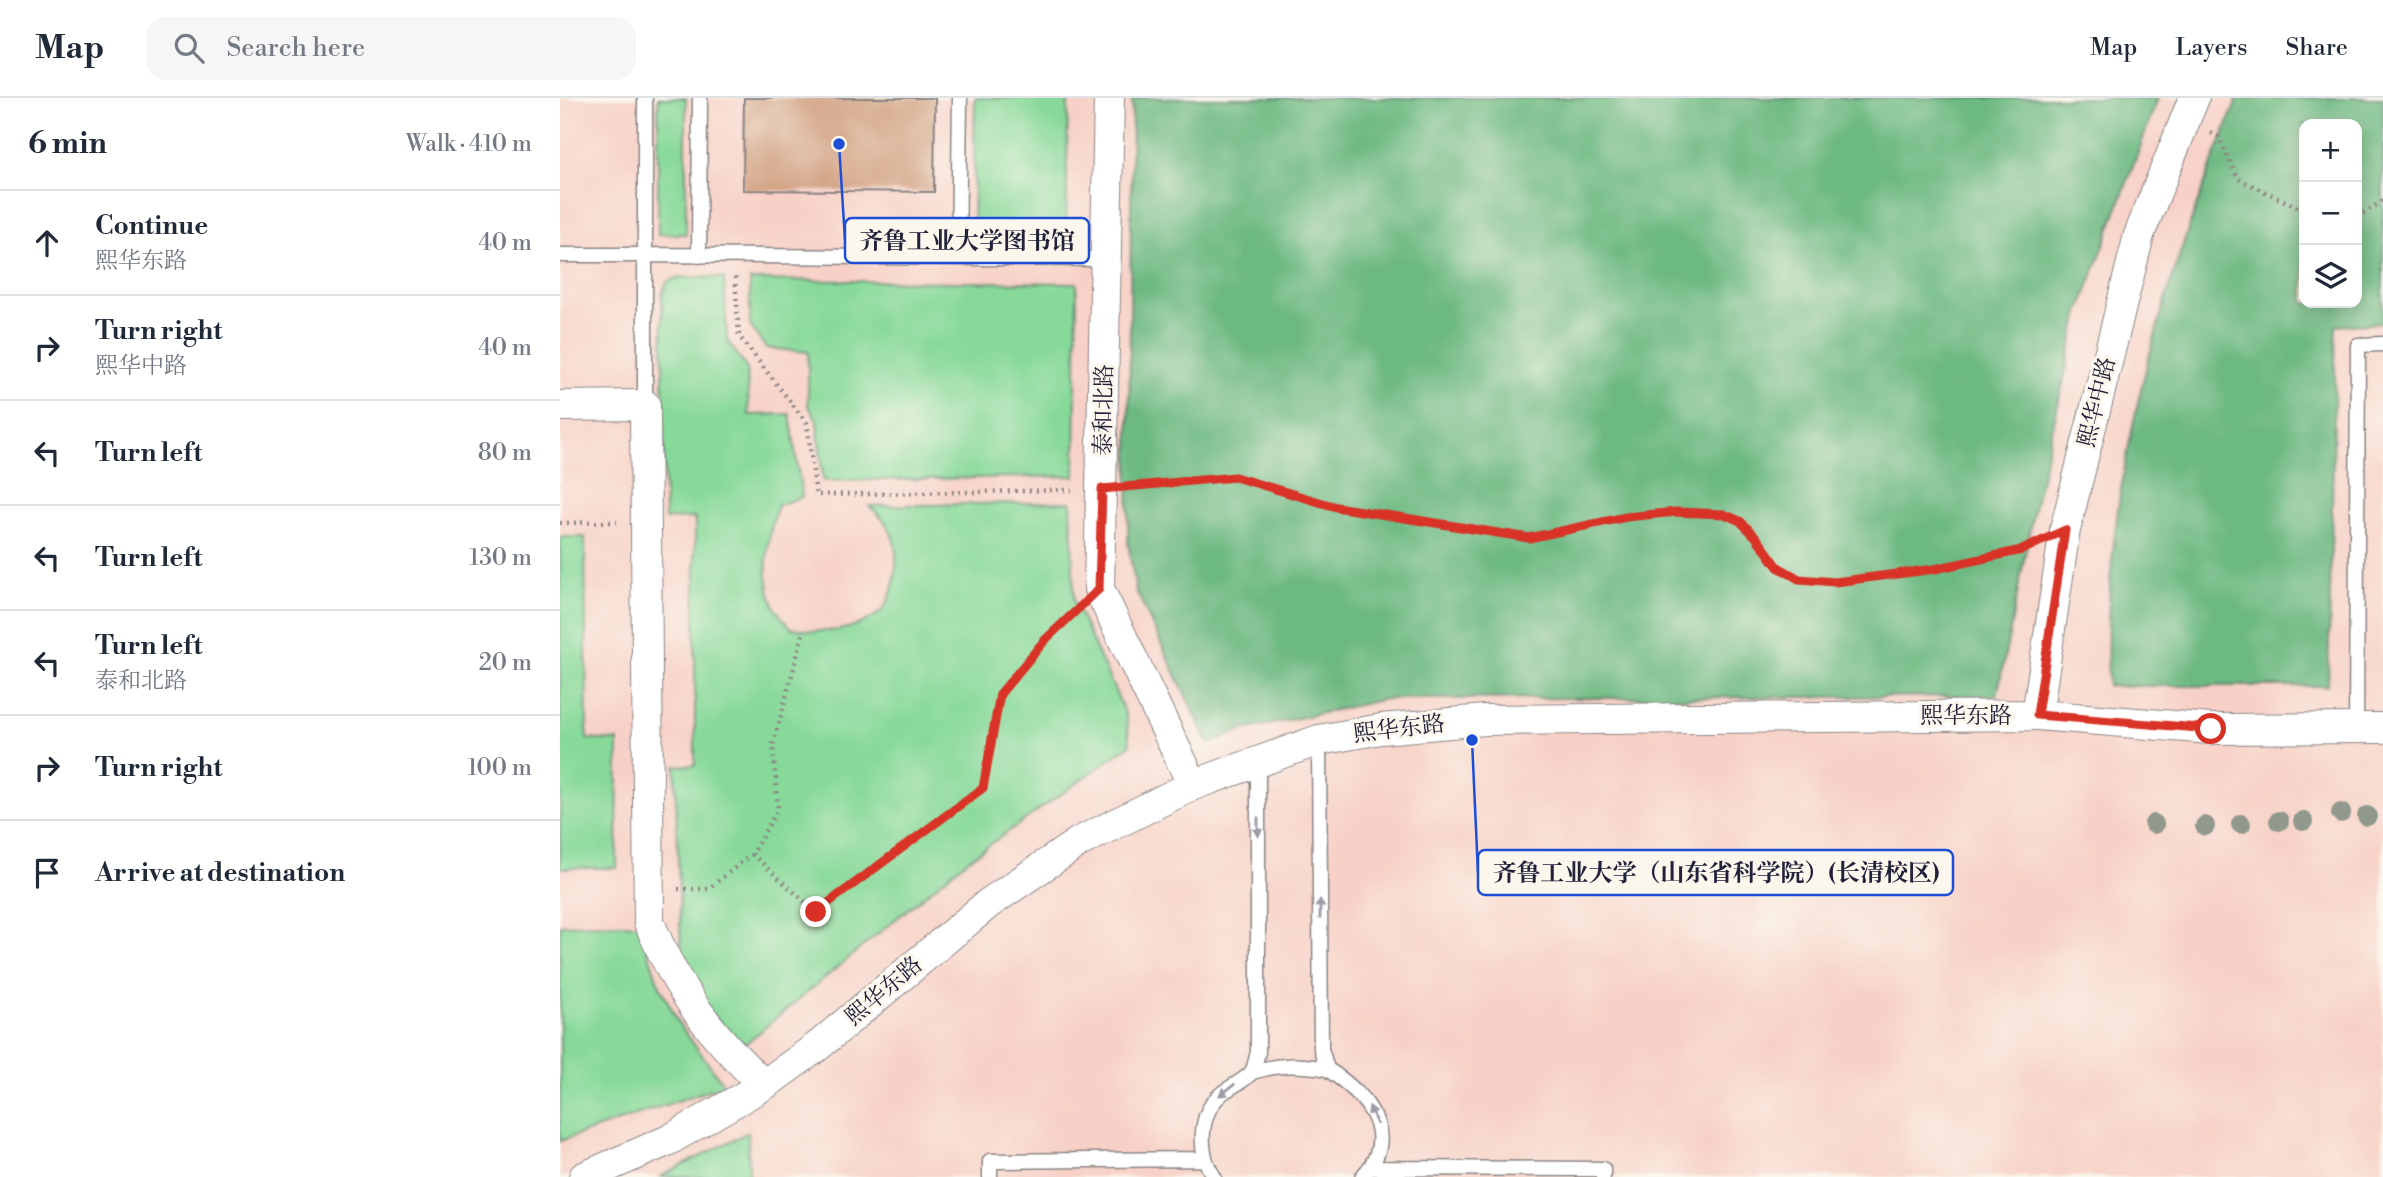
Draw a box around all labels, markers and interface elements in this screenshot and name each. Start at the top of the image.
search box [146,17,636,80]
text: Map [35,28,104,69]
icon: search [170,29,208,67]
text: Search here [226,32,365,64]
text: Map [2090,33,2137,63]
text: Layers [2175,33,2247,63]
text: Share [2285,33,2348,63]
map controls [2299,119,2362,308]
button: + [2299,119,2362,182]
text: 6 min [28,125,107,163]
text: Walk · 410 m [406,130,532,158]
button: − [2299,182,2362,245]
text: Continue [95,210,208,242]
callout: 齐鲁工业大学图书馆 [845,218,1089,263]
icon: ahead [28,224,66,262]
text: 齐鲁工业大学图书馆 [859,227,1075,257]
text: 40 m [478,229,532,257]
button: layers [2299,245,2362,308]
text: 熙华东路 [95,247,187,275]
text: Turn right [95,315,223,347]
icon: right [28,329,66,367]
text: 40 m [478,334,532,362]
text: 熙华中路 [95,352,187,380]
street label: 熙华中路 [2072,354,2122,450]
street label: 泰和北路 [1089,364,1119,456]
icon: left [28,434,66,472]
text: Turn left [95,437,203,469]
text: 80 m [478,439,532,467]
icon: left [28,539,66,577]
text: Turn left [95,542,203,574]
text: 130 m [469,544,532,572]
text: Turn left [95,630,203,662]
icon: left [28,644,66,682]
text: 20 m [479,649,532,677]
text: 泰和北路 [95,667,187,695]
street label: 熙华东路 [1920,702,2012,730]
street label: 熙华东路 [1352,709,1446,749]
route start [2195,713,2226,744]
icon: right [28,749,66,787]
text: Turn right [95,752,223,784]
text: 100 m [467,754,532,782]
one-way arrow [1252,817,1264,839]
callout: 齐鲁工业大学（山东省科学院）(长清校区) [1478,850,1953,895]
icon: arrive [28,854,66,892]
text: Arrive at destination [95,857,345,889]
text: 齐鲁工业大学（山东省科学院）(长清校区) [1493,859,1939,889]
route end [800,896,831,927]
one-way arrow [1314,898,1326,920]
street label: 熙华东路 [840,951,928,1031]
one-way arrow [1218,1083,1236,1097]
one-way arrow [1368,1104,1379,1125]

